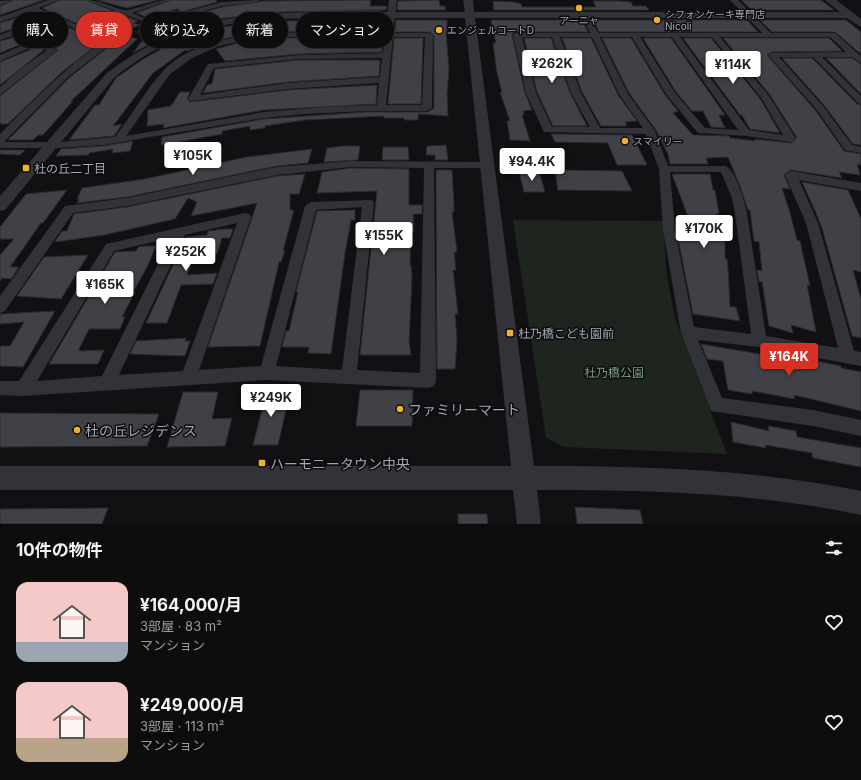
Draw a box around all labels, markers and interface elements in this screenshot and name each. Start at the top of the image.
marker: アーニャ [574,3,584,13]
place label: シフォンケーキ専門店 Nicoli [665,8,765,32]
chip: 購入 [12,12,68,48]
chip: 賃貸 [76,12,132,48]
chip: 絞り込み [140,12,224,48]
chip: 新着 [232,12,288,48]
chip: マンション [296,12,394,48]
place label: アーニャ [559,14,599,26]
marker: シフォンケーキ専門店 Nicoli [652,15,662,25]
place label: エンジェルコートD [447,24,534,36]
marker: エンジェルコートD [434,25,444,35]
pin: ¥262K [524,50,580,84]
pin: ¥114K [705,51,761,85]
text: ¥262K [531,55,573,71]
text: ¥114K [715,56,751,72]
place label: スマイリー [633,135,683,147]
marker: スマイリー [620,136,630,146]
pin: ¥105K [165,142,221,176]
text: ¥105K [173,147,213,163]
pin: ¥94.4K [499,148,565,182]
text: ¥94.4K [509,153,555,169]
place label: 杜の丘二丁目 [34,161,106,176]
marker: 杜の丘二丁目 [21,163,31,173]
pin: ¥170K [676,215,732,249]
text: ¥170K [685,220,723,236]
pin: ¥155K [356,222,412,256]
text: ¥155K [365,227,404,243]
pin: ¥252K [158,238,214,272]
text: ¥252K [165,243,207,259]
pin: ¥165K [77,271,133,305]
text: ¥165K [85,276,125,292]
place label: 杜乃橋こども園前 [518,326,614,341]
marker: 杜乃橋こども園前 [505,328,515,338]
pin: ¥164K [761,343,817,377]
text: ¥164K [769,348,809,364]
park label: 杜乃橋公園 [584,365,644,380]
pin: ¥249K [243,384,299,418]
text: ¥249K [250,389,292,405]
place label: ファミリーマート [408,401,520,418]
marker: ファミリーマート [395,404,405,414]
place label: 杜の丘レジデンス [85,422,197,439]
marker: 杜の丘レジデンス [72,425,82,435]
place label: ハーモニータウン中央 [270,455,410,472]
marker: ハーモニータウン中央 [257,458,267,468]
icon: filters [823,537,845,559]
text: 10件の物件 [16,540,103,560]
text: ¥164,000/月 [140,595,242,615]
icon: home [48,598,96,646]
icon: heart [823,611,845,633]
text: 3部屋 · 83 m² [140,618,222,634]
text: マンション [140,637,205,653]
text: ¥249,000/月 [140,695,245,715]
icon: home [48,698,96,746]
icon: heart [823,711,845,733]
text: 3部屋 · 113 m² [140,718,224,734]
text: マンション [140,737,205,753]

